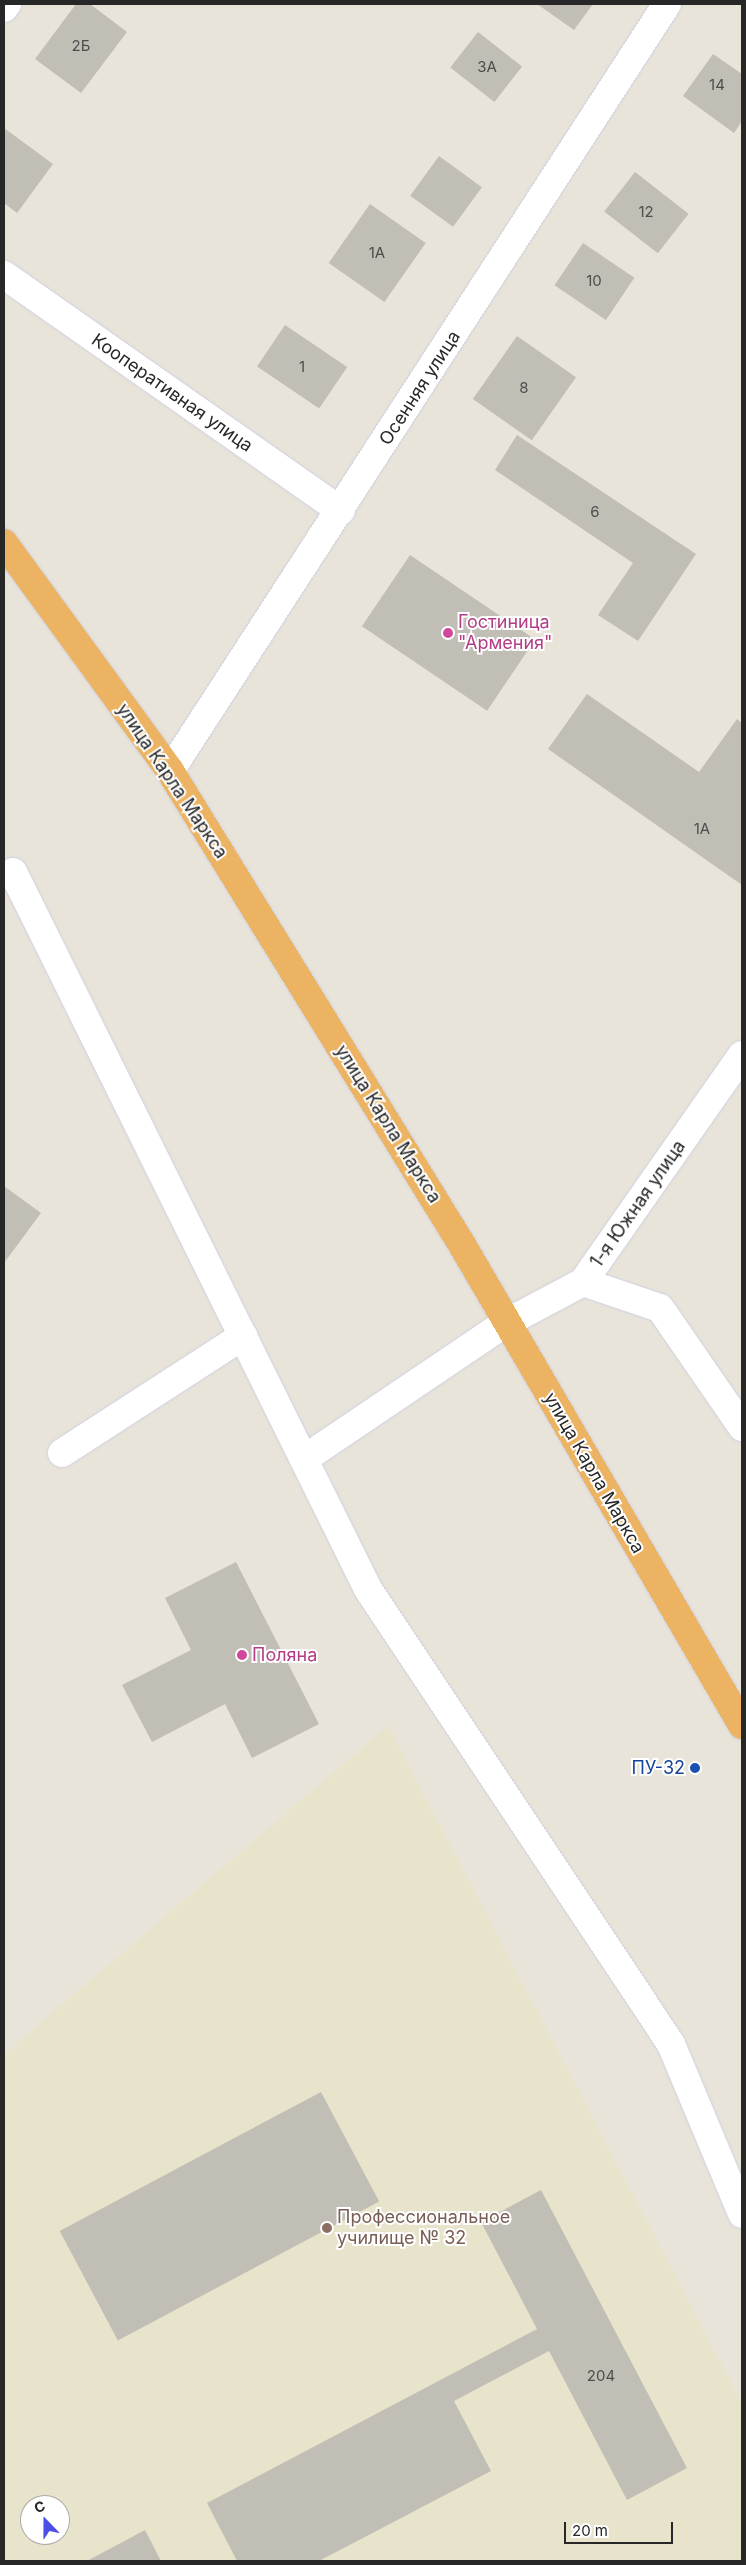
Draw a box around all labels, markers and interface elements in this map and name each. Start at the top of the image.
house number: 2Б [72,37,90,55]
house number: 3А [477,58,497,76]
house number: 14 [709,76,725,94]
house number: 12 [638,203,654,221]
house number: 1А [369,244,385,262]
house number: 10 [586,272,602,290]
street label: Осенняя улица [375,327,465,449]
street label: Кооперативная улица [87,329,257,457]
house number: 1 [299,358,305,376]
house number: 8 [519,379,529,397]
house number: 6 [590,503,600,521]
place label: Гостиница "Армения" [458,612,552,654]
marker: Гостиница "Армения" [442,627,454,639]
street label: улица Карла Маркса [112,699,232,863]
house number: 1А [694,820,710,838]
street label: улица Карла Маркса [331,1041,445,1207]
street label: 1-я Южная улица [586,1136,690,1272]
street label: улица Карла Маркса [539,1389,649,1557]
place label: Поляна [252,1644,317,1666]
marker: Поляна [236,1649,248,1661]
place label: ПУ-32 [632,1757,685,1779]
marker: ПУ-32 [689,1762,701,1774]
place label: Профессиональное училище № 32 [337,2207,510,2250]
marker: Профессиональное училище № 32 [321,2222,333,2234]
house number: 204 [587,2367,615,2385]
north arrow [20,2495,70,2545]
text: С [32,2497,48,2516]
scale bar [566,2512,675,2544]
text: 20 m [572,2521,608,2540]

